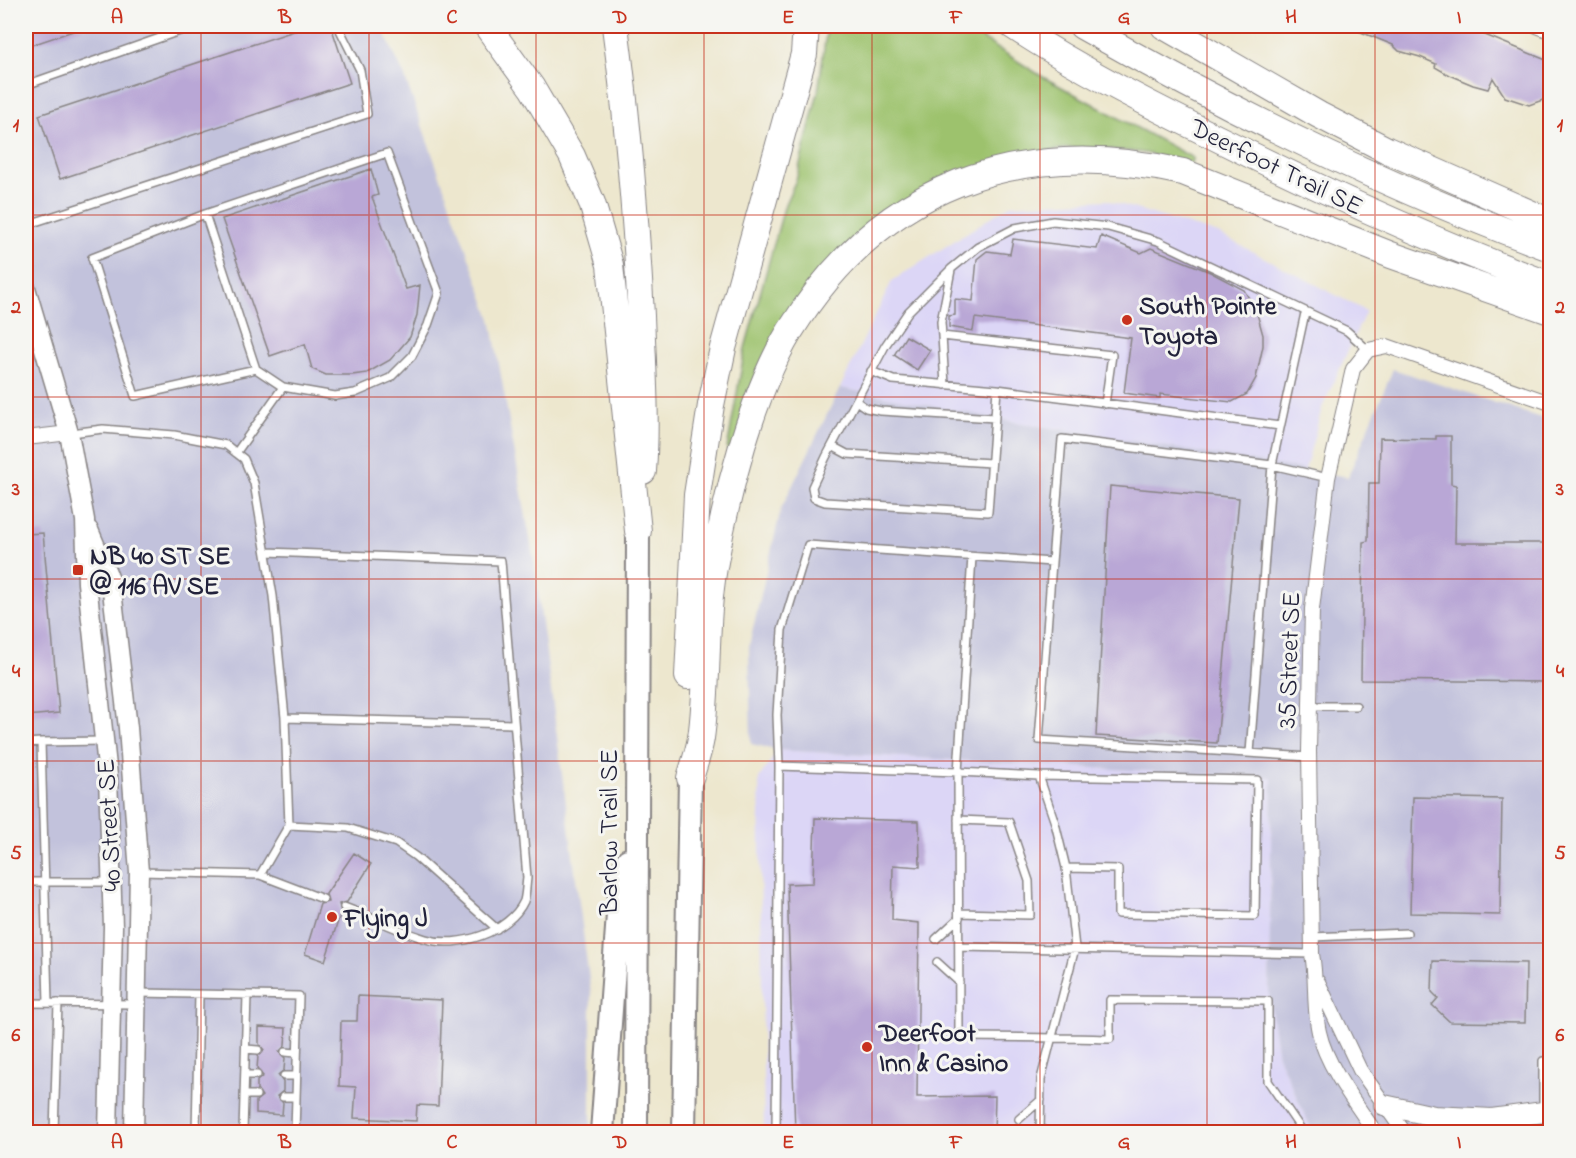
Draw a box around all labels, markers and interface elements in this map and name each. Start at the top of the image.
text: A [111,4,123,33]
text: B [277,4,292,33]
text: C [447,4,458,33]
text: D [612,4,627,33]
text: E [782,4,794,33]
text: F [949,4,963,33]
text: G [1118,4,1131,33]
text: H [1285,4,1297,33]
text: I [1457,4,1462,33]
street label: Deerfoot Trail SE [1182,110,1369,227]
text: 1 [13,112,20,141]
text: 1 [1557,112,1564,141]
place label: South Pointe Toyota [1139,289,1278,357]
text: 2 [10,294,21,323]
text: 2 [1554,294,1565,323]
marker: South Pointe Toyota [1120,313,1134,327]
text: 3 [11,476,20,505]
text: 3 [1555,476,1564,505]
place label: NB 40 ST SE @ 116 AV SE [90,539,231,607]
marker: NB 40 ST SE @ 116 AV SE [71,563,85,577]
street label: 35 Street SE [1270,591,1312,729]
text: 4 [12,658,21,687]
text: 4 [1556,658,1565,687]
street label: Barlow Trail SE [592,749,630,916]
street label: 40 Street SE [89,757,133,892]
text: 5 [10,840,22,869]
text: 5 [1554,840,1566,869]
place label: Flying J [342,901,428,940]
marker: Flying J [325,910,339,924]
place label: Deerfoot Inn & Casino [878,1016,1008,1084]
text: 6 [12,1022,21,1051]
text: 6 [1556,1022,1565,1051]
marker: Deerfoot Inn & Casino [860,1040,874,1054]
text: A [111,1129,123,1158]
text: B [277,1129,292,1158]
text: C [447,1129,458,1158]
text: D [612,1129,627,1158]
text: E [782,1129,794,1158]
text: F [949,1129,963,1158]
text: G [1118,1129,1131,1158]
text: H [1285,1129,1297,1158]
text: I [1457,1129,1462,1158]

